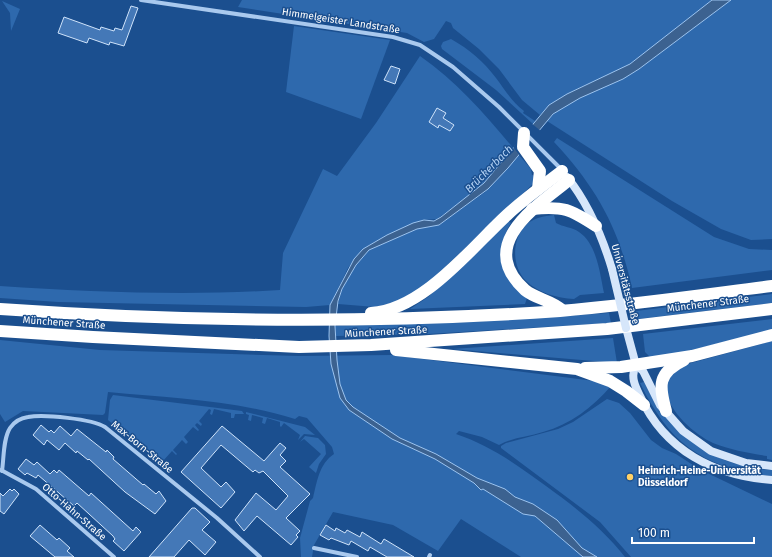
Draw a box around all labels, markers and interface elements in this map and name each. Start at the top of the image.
street label: Himmelgeister Landstraße [281,6,401,36]
water label: Brückerbach [462,142,516,196]
street label: Universitätsstraße [609,243,641,325]
street label: Münchener Straße [666,293,750,315]
street label: Münchener Straße [22,314,106,332]
street label: Münchener Straße [344,324,428,340]
street label: Max-Born-Straße [109,418,175,476]
place label: Heinrich-Heine-Universität Düsseldorf [638,465,761,489]
marker: Heinrich-Heine-Universität Düsseldorf [625,472,635,482]
street label: Otto-Hahn-Straße [40,481,108,543]
scale bar [632,519,754,545]
text: 100 m [638,526,670,540]

